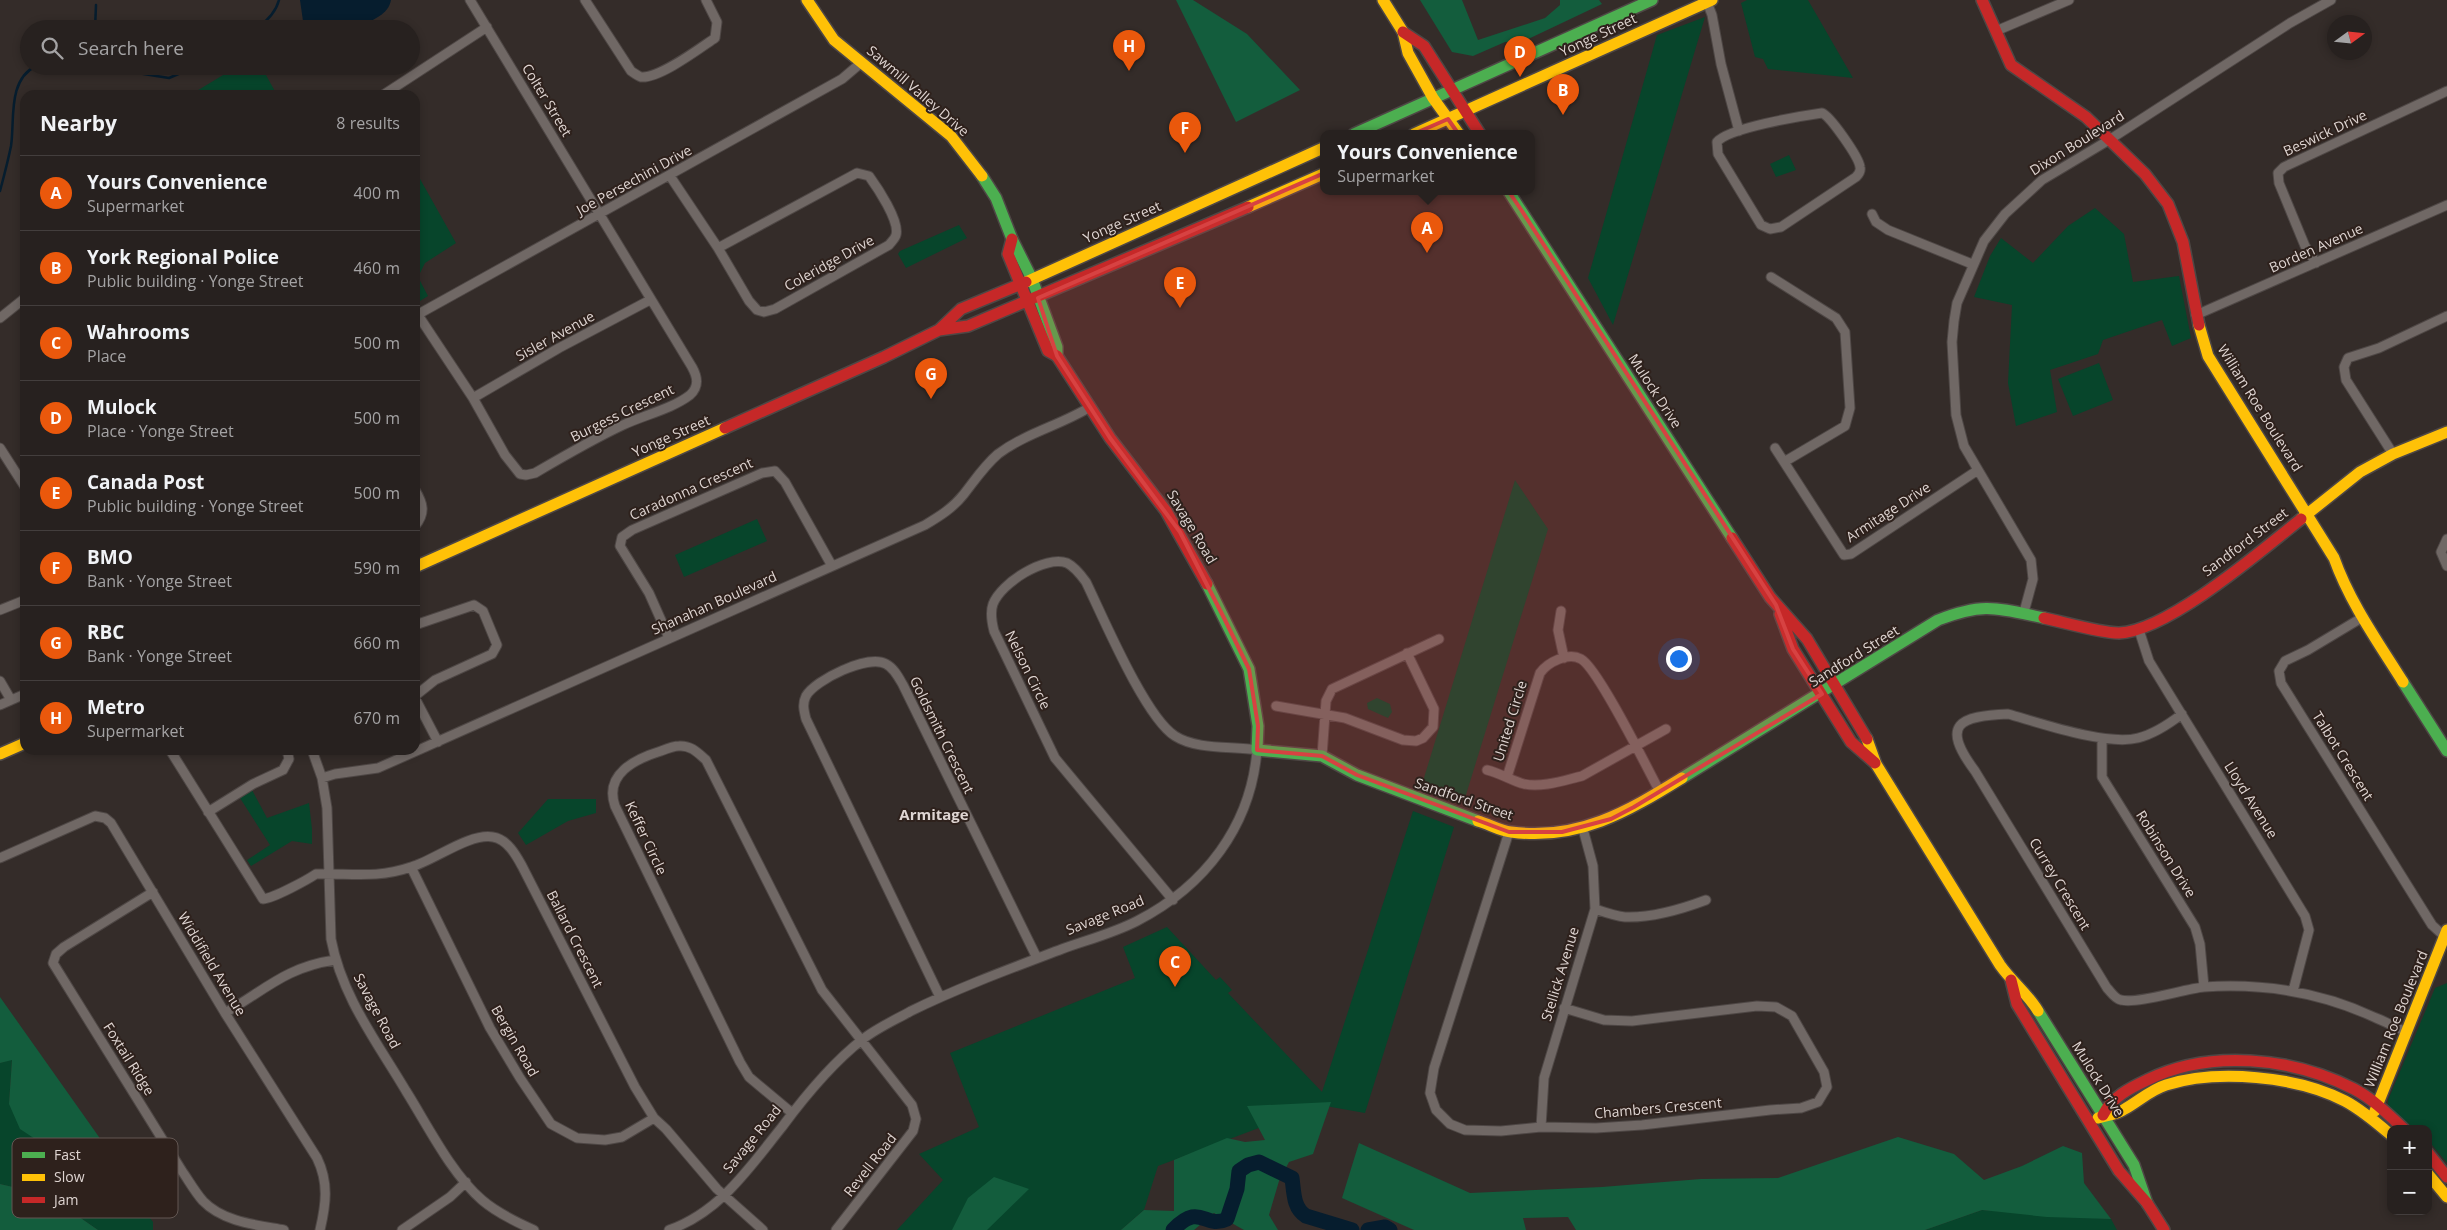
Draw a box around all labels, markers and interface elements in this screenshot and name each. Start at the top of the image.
street label: Yonge Street [1556,8,1639,61]
north arrow [2327,15,2372,60]
search box [20,20,420,75]
pin: H [1113,30,1145,71]
icon: search [38,34,66,62]
text: Search here [78,35,184,61]
pin: D [1504,36,1536,77]
street label: Sawmill Valley Drive [863,41,974,140]
street label: Colter Street [518,60,577,140]
pin: B [1547,74,1579,115]
street label: Beswick Drive [2280,105,2370,160]
street label: Dixon Boulevard [2026,106,2128,179]
text: Nearby [40,109,117,137]
text: 8 results [336,112,400,134]
pin: F [1169,112,1201,153]
popup [1320,130,1535,195]
text: Yours Convenience [1337,139,1518,165]
street label: Joe Persechini Drive [571,140,695,220]
text: Supermarket [1337,165,1434,187]
text: Yours Convenience [87,169,268,195]
text: A [50,182,62,204]
text: 400 m [354,182,400,204]
text: Supermarket [87,195,184,217]
street label: Yonge Street [1080,196,1164,247]
pin: A [1411,212,1443,253]
street label: Borden Avenue [2266,218,2366,277]
street label: Coleridge Drive [780,230,877,295]
text: York Regional Police [87,244,279,270]
text: B [51,257,61,279]
text: 460 m [354,257,400,279]
pin: E [1164,267,1196,308]
text: Public building · Yonge Street [87,270,304,292]
street label: Sisler Avenue [512,306,598,365]
text: Wahrooms [87,319,190,345]
text: C [51,332,61,354]
text: 500 m [354,332,400,354]
street label: William Roe Boulevard [2214,341,2307,475]
text: Place [87,345,126,367]
street label: Mulock Drive [1624,350,1687,432]
pin: G [915,358,947,399]
street label: Burgess Crescent [567,379,677,446]
text: Mulock [87,394,157,420]
text: D [50,407,62,429]
text: 500 m [354,407,400,429]
street label: Yonge Street [629,410,713,461]
text: Place · Yonge Street [87,420,234,442]
street label: Caradonna Crescent [626,453,755,524]
text: Canada Post [87,469,204,495]
street label: Armitage Drive [1842,477,1934,546]
text: E [52,482,60,504]
text: 500 m [354,482,400,504]
street label: Savage Road [1163,486,1222,567]
text: Public building · Yonge Street [87,495,304,517]
street label: Sandford Street [2198,503,2291,580]
text: BMO [87,544,133,570]
text: F [52,557,60,579]
text: 590 m [354,557,400,579]
street label: Shanahan Boulevard [648,566,780,639]
text: Bank · Yonge Street [87,570,232,592]
text: RBC [87,619,124,645]
street label: Sandford Street [1805,620,1902,691]
street label: Nelson Circle [1001,627,1056,712]
text: G [50,632,62,654]
text: 660 m [354,632,400,654]
text: Bank · Yonge Street [87,645,232,667]
your location [1666,646,1692,672]
street label: Goldsmith Crescent [906,673,979,797]
street label: United Circle [1488,678,1531,764]
text: Metro [87,694,145,720]
text: H [50,707,62,729]
text: 670 m [354,707,400,729]
street label: Talbot Crescent [2308,708,2378,804]
text: Supermarket [87,720,184,742]
street label: Lloyd Avenue [2220,758,2283,842]
street label: Sandford Street [1412,773,1516,824]
street label: Keffer Circle [621,798,672,878]
district label: Armitage [899,804,969,824]
street label: Robinson Drive [2132,807,2201,901]
street label: Currey Crescent [2025,834,2096,933]
street label: Ballard Crescent [543,887,608,991]
street label: Savage Road [1063,890,1147,939]
street label: Widdifield Avenue [174,908,251,1019]
street label: Stellick Avenue [1536,924,1583,1023]
pin: C [1159,946,1191,987]
street label: William Roe Boulevard [2359,947,2432,1090]
street label: Savage Road [350,970,405,1052]
street label: Bergin Road [487,1002,544,1080]
street label: Foxtail Ridge [99,1019,159,1099]
street label: Mulock Drive [2068,1038,2129,1120]
street label: Chambers Crescent [1593,1092,1722,1123]
street label: Savage Road [718,1101,785,1177]
map controls [2387,1125,2432,1215]
button: + [2387,1125,2432,1170]
street label: Revell Road [839,1129,900,1200]
legend [12,1138,178,1218]
text: Fast [54,1145,81,1164]
text: Slow [54,1167,85,1186]
button: − [2387,1170,2432,1215]
text: Jam [52,1190,79,1209]

